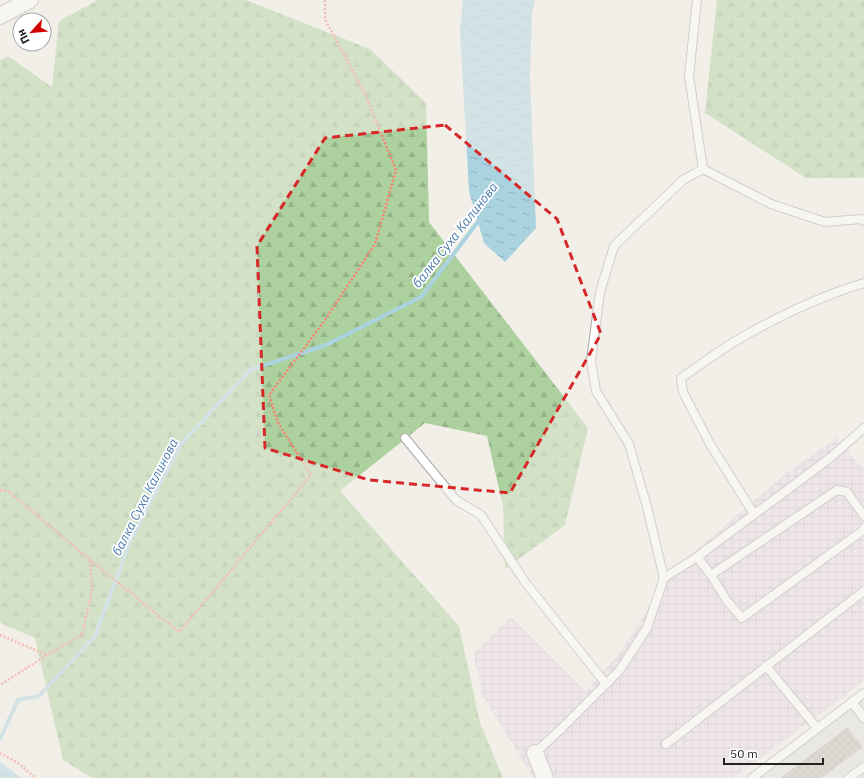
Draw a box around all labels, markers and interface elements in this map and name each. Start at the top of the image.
north arrow [12,12,52,52]
text: Пн [14,27,33,46]
water label: балка Суха Калинова [408,179,502,291]
water label: балка Суха Калинова [108,436,182,558]
scale bar [724,740,823,766]
text: 50 m [730,746,758,761]

